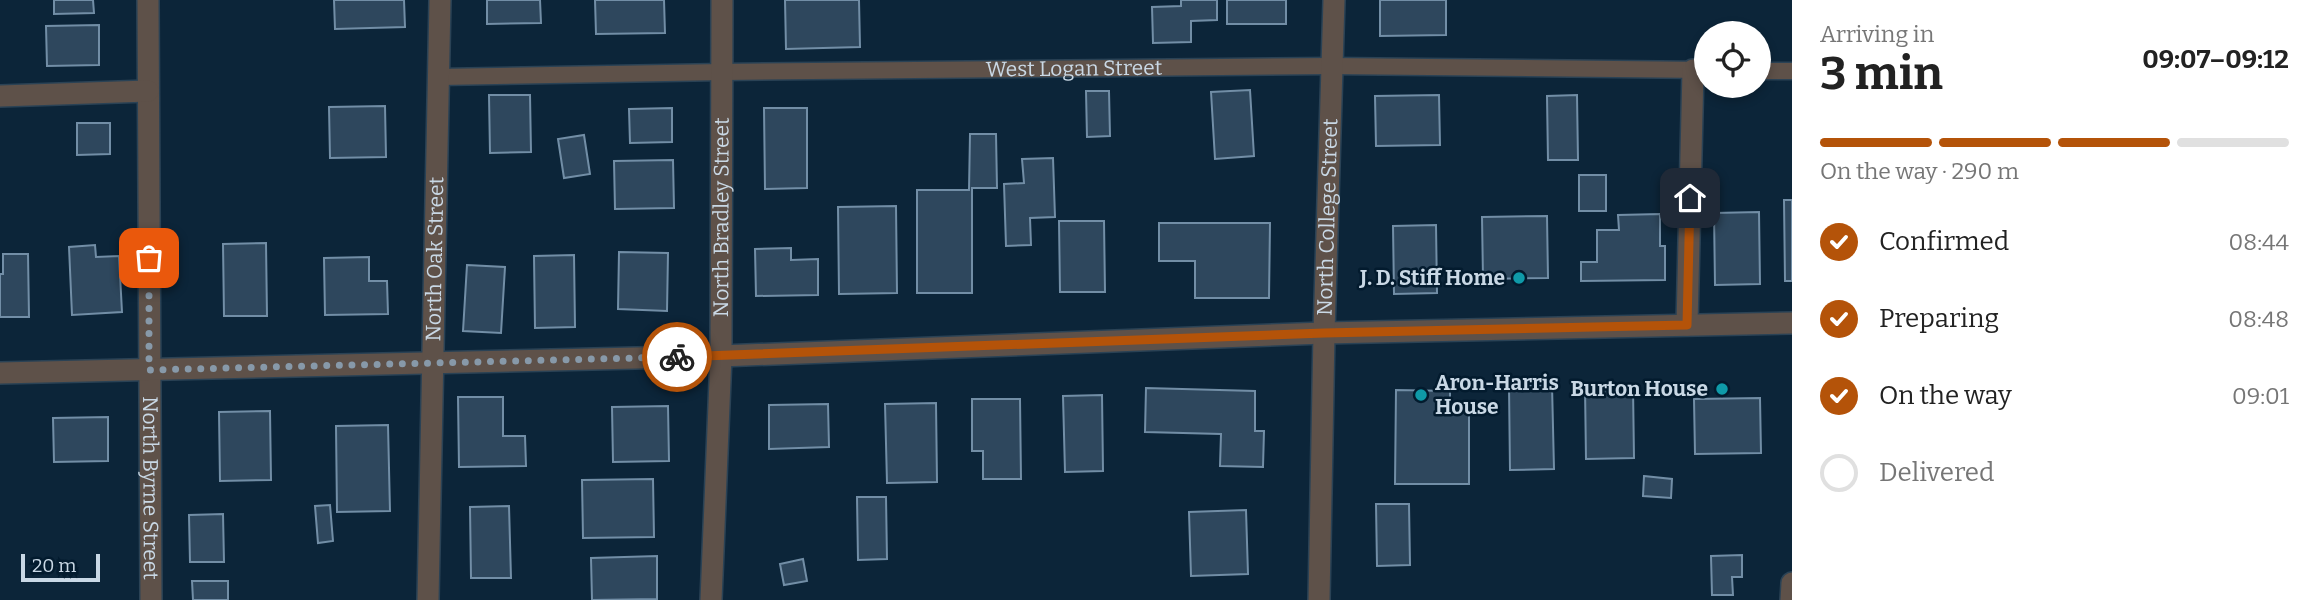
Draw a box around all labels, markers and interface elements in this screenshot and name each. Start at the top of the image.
text: Arriving in [1820,20,1934,48]
map controls [1694,21,1771,98]
button: locate [1694,21,1771,98]
text: 09:07–09:12 [2142,44,2289,75]
text: 3 min [1820,46,1943,101]
street label: West Logan Street [986,55,1163,82]
street label: North Bradley Street [708,117,735,317]
street label: North College Street [1312,118,1343,316]
text: On the way · 290 m [1820,157,2019,185]
pin [1660,168,1720,228]
street label: North Oak Street [420,176,449,342]
icon: home [1671,179,1709,217]
icon: check [1820,223,1858,261]
text: Confirmed [1879,226,2009,257]
pin [119,228,179,288]
text: 08:44 [2229,228,2289,256]
icon: bag [130,239,168,277]
place label: J. D. Stiff Home [1359,265,1505,291]
marker: J. D. Stiff Home [1511,270,1527,286]
icon: check [1820,300,1858,338]
text: Preparing [1879,303,1999,334]
text: 08:48 [2228,305,2289,333]
courier [642,322,712,392]
icon: bike [658,338,696,376]
place label: Aron-Harris House [1435,370,1559,420]
place label: Burton House [1570,376,1708,402]
icon: check [1820,377,1858,415]
text: On the way [1879,380,2012,411]
marker: Burton House [1714,381,1730,397]
text: 09:01 [2232,382,2289,410]
marker: Aron-Harris House [1413,387,1429,403]
street label: North Byrne Street [137,396,164,580]
text: Delivered [1879,457,1994,488]
scale bar [21,551,100,583]
text: 20 m [32,554,76,577]

